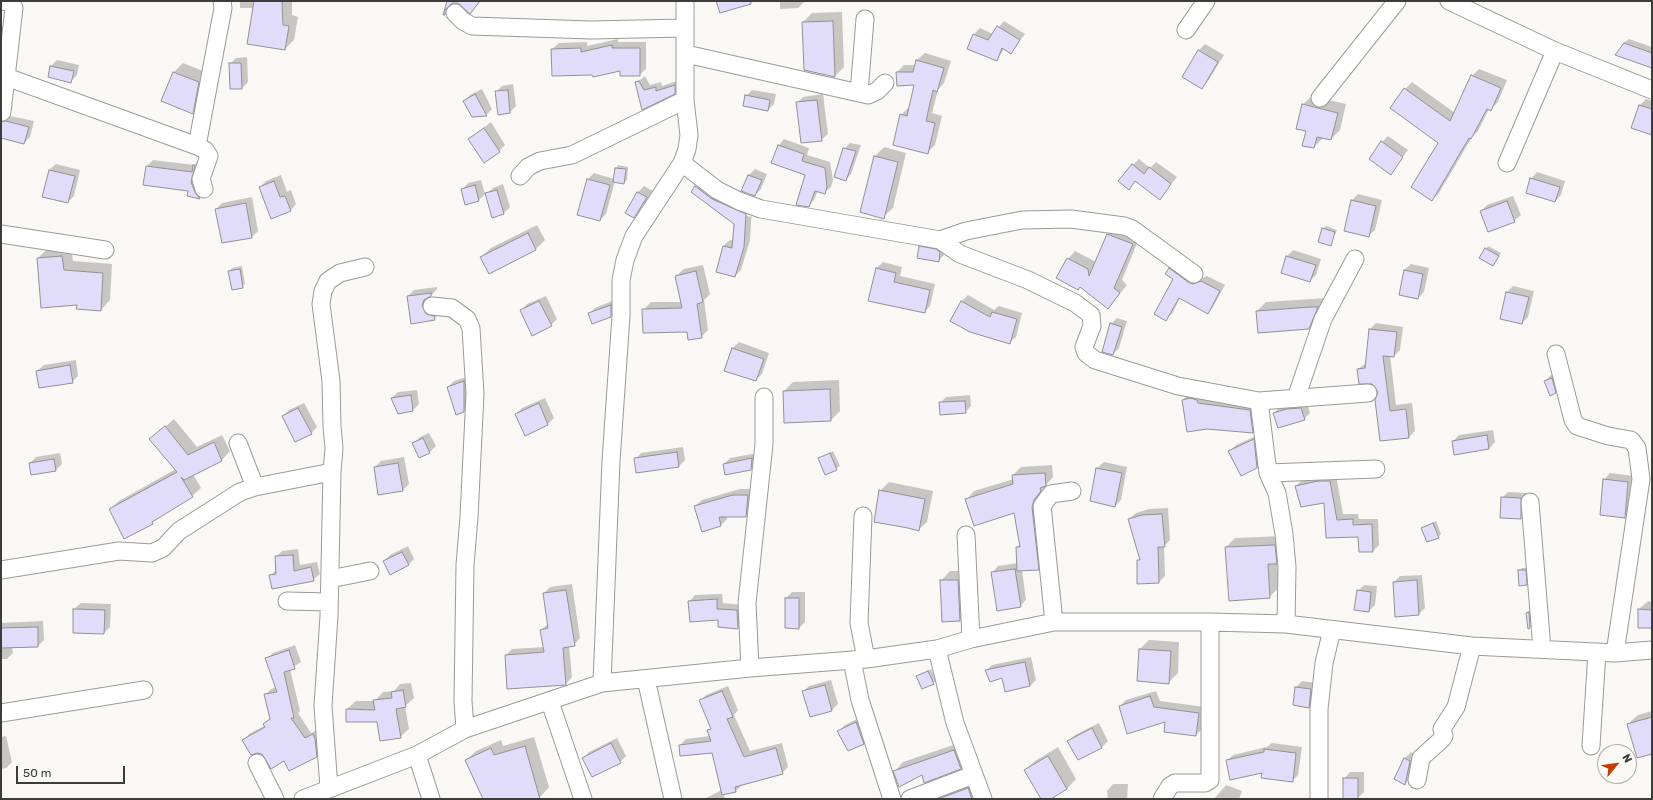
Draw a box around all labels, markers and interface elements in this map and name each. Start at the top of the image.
north arrow [1597,744,1637,784]
text: N [1619,752,1635,765]
scale bar [18,758,127,784]
text: 50 m [23,766,51,780]

